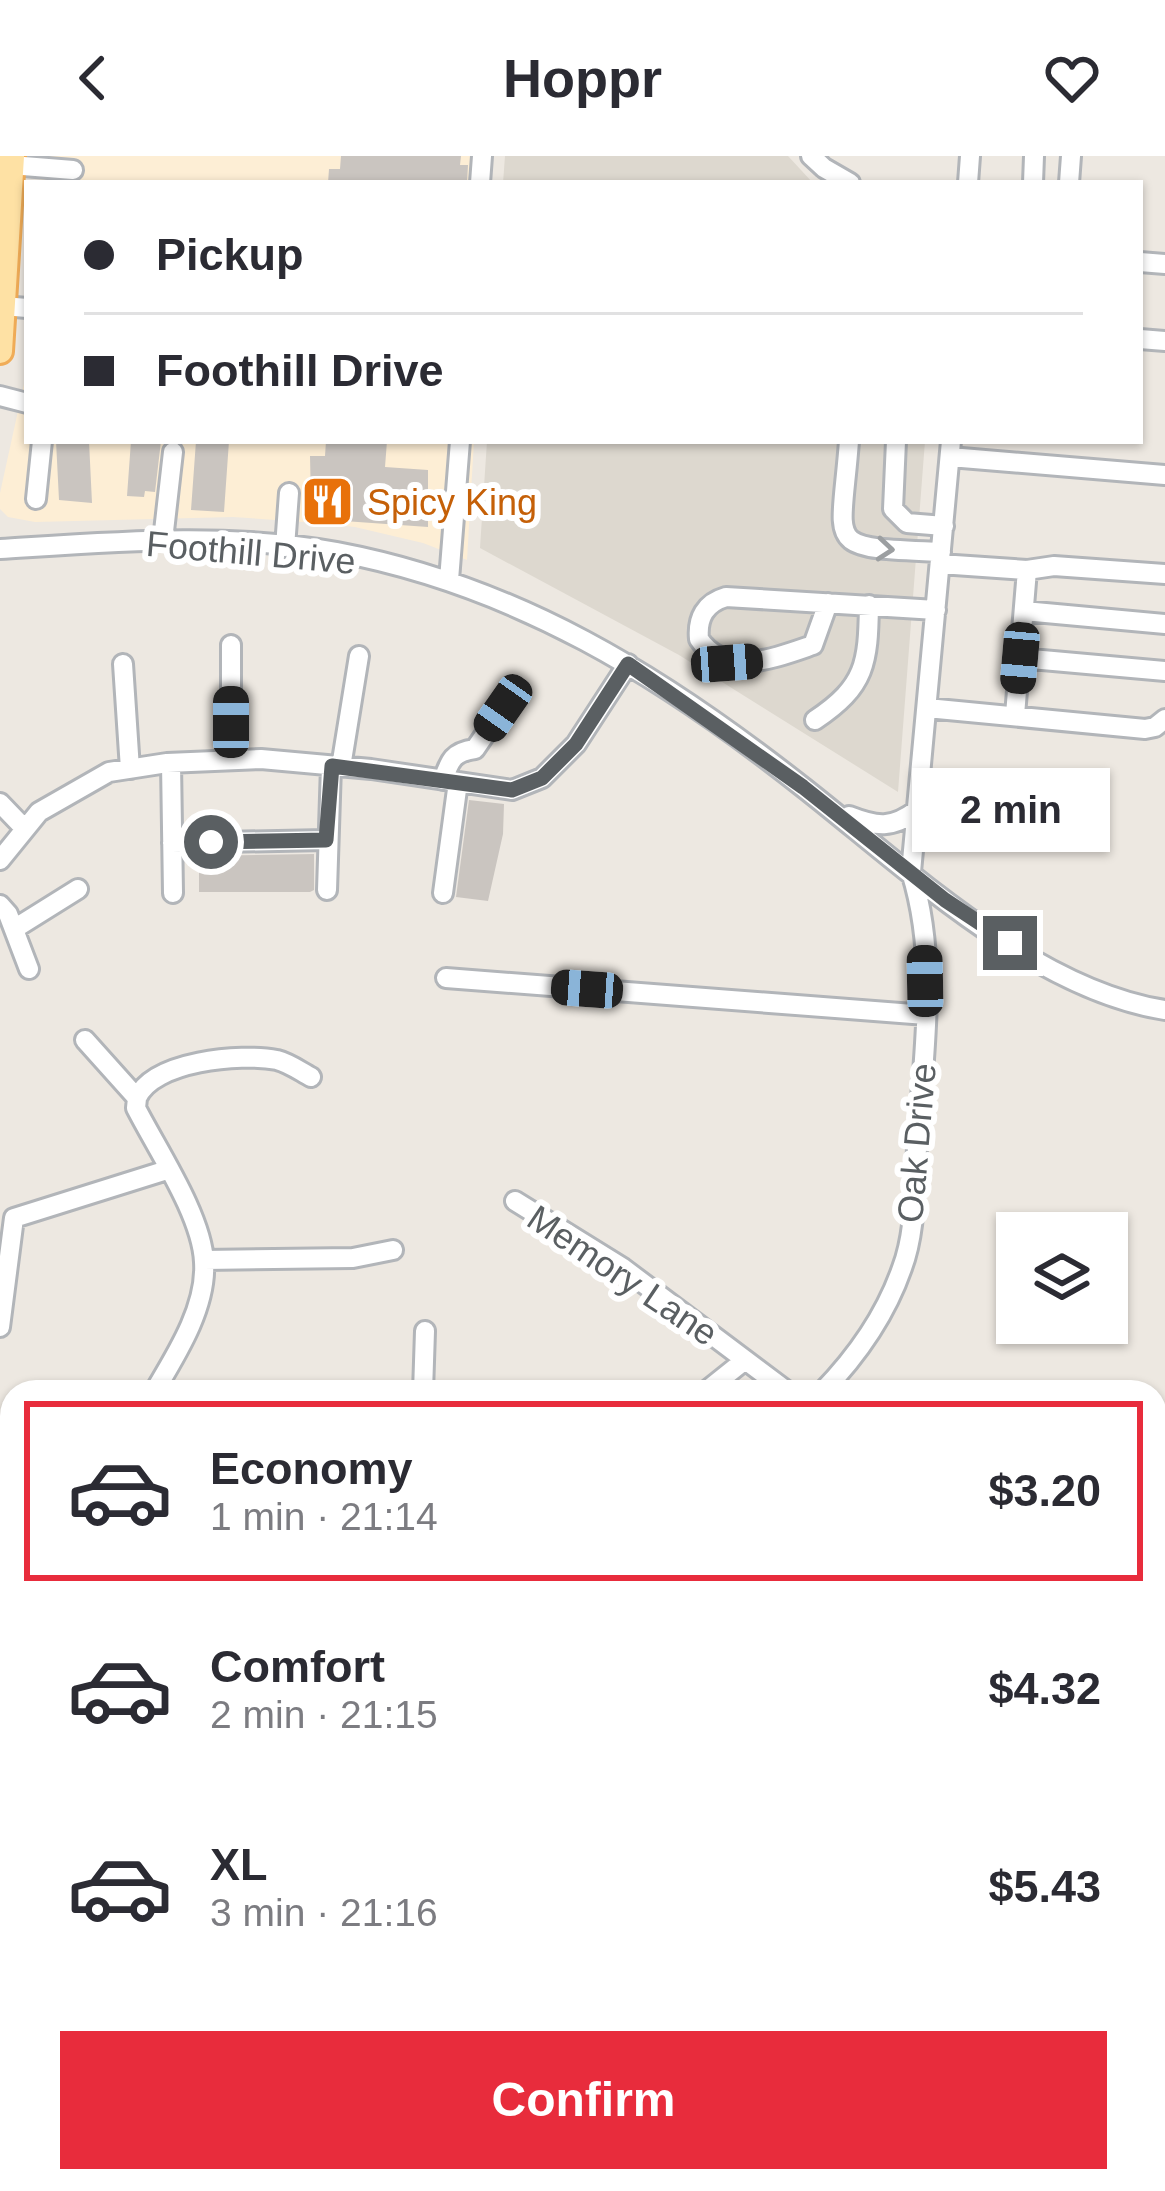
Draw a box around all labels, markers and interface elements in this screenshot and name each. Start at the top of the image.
icon: back [60,45,126,111]
icon: heart [1039,45,1105,111]
text: Hoppr [503,48,662,108]
text: Pickup [156,229,304,280]
text: Foothill Drive [156,345,444,396]
restaurant icon: Spicy King [300,474,356,530]
place label: Spicy King [367,482,537,523]
street label: Foothill Drive [145,523,357,582]
one-way arrow [876,536,895,561]
car [999,621,1041,695]
car [690,643,764,683]
car [468,668,538,748]
car [213,686,249,758]
callout: 2 min [911,769,1109,853]
text: 2 min [960,788,1062,831]
route start [184,815,238,869]
route end [983,916,1037,970]
car [906,945,944,1017]
car [550,969,624,1009]
street label: Oak Drive [889,1062,944,1225]
street label: Memory Lane [520,1197,725,1354]
map controls [996,1212,1128,1344]
button: layers [996,1212,1128,1344]
icon: car [66,1437,174,1545]
text: Economy [210,1443,413,1494]
text: $3.20 [988,1465,1101,1516]
text: 1 min · 21:14 [210,1495,438,1538]
icon: car [66,1635,174,1743]
text: Comfort [210,1641,385,1692]
text: $4.32 [988,1663,1101,1714]
text: 2 min · 21:15 [210,1693,438,1736]
icon: car [66,1833,174,1941]
text: XL [210,1839,268,1890]
text: $5.43 [988,1861,1101,1912]
text: 3 min · 21:16 [210,1891,438,1934]
button: Confirm [60,2031,1107,2169]

